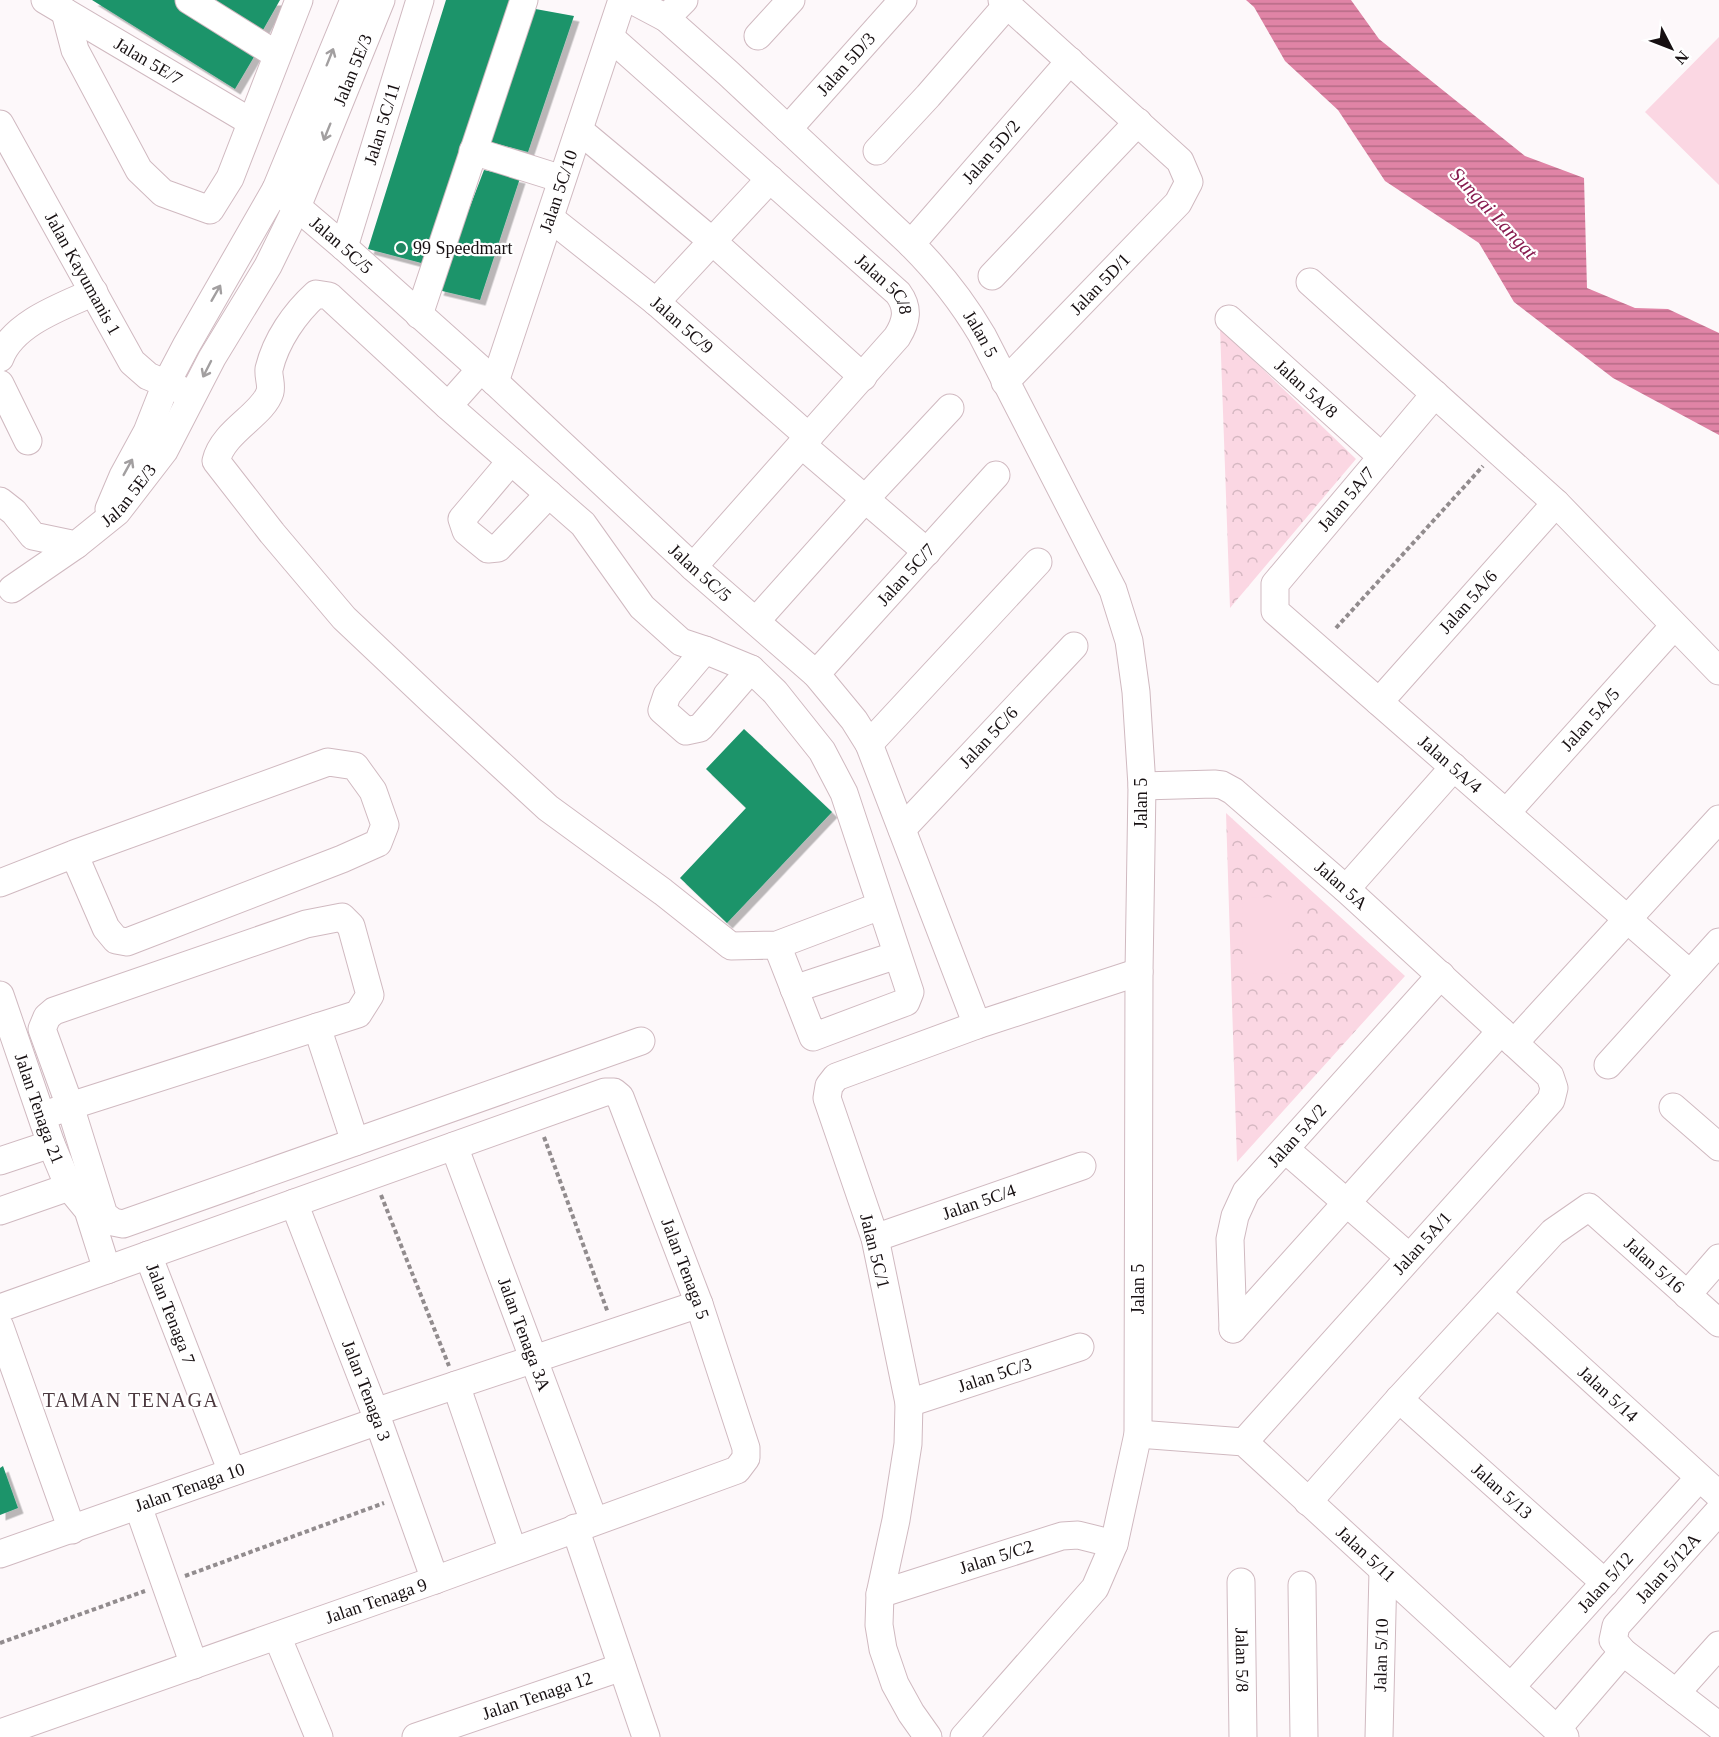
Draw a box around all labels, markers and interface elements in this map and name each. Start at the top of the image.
north arrow [1641,18,1701,78]
street label: Jalan 5D/3 [813,28,879,100]
street label: Jalan 5E/3 [329,31,376,109]
street label: Jalan 5E/7 [111,33,186,89]
text: N [1671,48,1692,68]
one-way arrow [325,49,336,67]
street label: Jalan 5C/11 [360,80,404,167]
street label: Jalan 5D/2 [958,116,1024,188]
one-way arrow [321,122,332,141]
street label: Jalan 5C/10 [535,148,581,235]
water label: Sungai Langat [1445,163,1542,264]
street label: Jalan Kayumanis 1 [41,209,125,338]
street label: Jalan 5C/5 [306,212,377,278]
place label: 99 Speedmart [413,238,512,258]
marker: 99 Speedmart [394,241,408,255]
street label: Jalan 5D/1 [1066,249,1134,319]
street label: Jalan 5C/8 [851,250,916,315]
one-way arrow [210,285,222,302]
street label: Jalan 5C/9 [647,292,717,358]
street label: Jalan 5 [959,307,1002,361]
street label: Jalan 5A/8 [1271,355,1342,422]
one-way arrow [201,359,212,377]
one-way arrow [123,458,134,476]
street label: Jalan 5E/3 [97,460,160,531]
street label: Jalan 5A/7 [1313,463,1379,535]
street label: Jalan 5C/5 [665,540,735,606]
street label: Jalan 5C/7 [873,540,939,610]
street label: Jalan 5A/6 [1435,566,1501,637]
street label: Jalan 5A/5 [1557,684,1624,755]
street label: Jalan 5C/6 [955,702,1022,772]
street label: Jalan 5A/4 [1414,731,1486,797]
street label: Jalan 5 [1131,778,1151,828]
street label: Jalan 5A [1311,857,1372,914]
street label: Jalan Tenaga 21 [11,1051,68,1167]
street label: Jalan 5A/2 [1263,1100,1330,1171]
street label: Jalan 5C/4 [939,1180,1018,1224]
street label: Jalan 5A/1 [1389,1208,1455,1278]
street label: Jalan 5C/1 [856,1211,894,1291]
street label: Jalan Tenaga 5 [657,1215,713,1322]
street label: Jalan 5/16 [1620,1233,1688,1297]
street label: Jalan Tenaga 7 [142,1260,199,1367]
street label: Jalan 5 [1128,1264,1148,1314]
street label: Jalan Tenaga 3A [494,1275,555,1394]
street label: Jalan Tenaga 3 [338,1337,395,1444]
street label: Jalan 5C/3 [955,1354,1034,1396]
street label: Jalan 5/14 [1574,1362,1642,1426]
district label: TAMAN TENAGA [43,1389,219,1411]
street label: Jalan Tenaga 10 [132,1459,247,1516]
street label: Jalan 5/13 [1468,1459,1536,1523]
street label: Jalan 5/11 [1332,1522,1400,1586]
street label: Jalan 5/12A [1632,1529,1704,1607]
street label: Jalan 5/C2 [957,1536,1036,1578]
street label: Jalan 5/12 [1573,1548,1637,1616]
street label: Jalan Tenaga 9 [322,1574,430,1628]
street label: Jalan 5/10 [1370,1618,1392,1692]
street label: Jalan 5/8 [1232,1628,1252,1692]
street label: Jalan Tenaga 12 [479,1668,595,1724]

